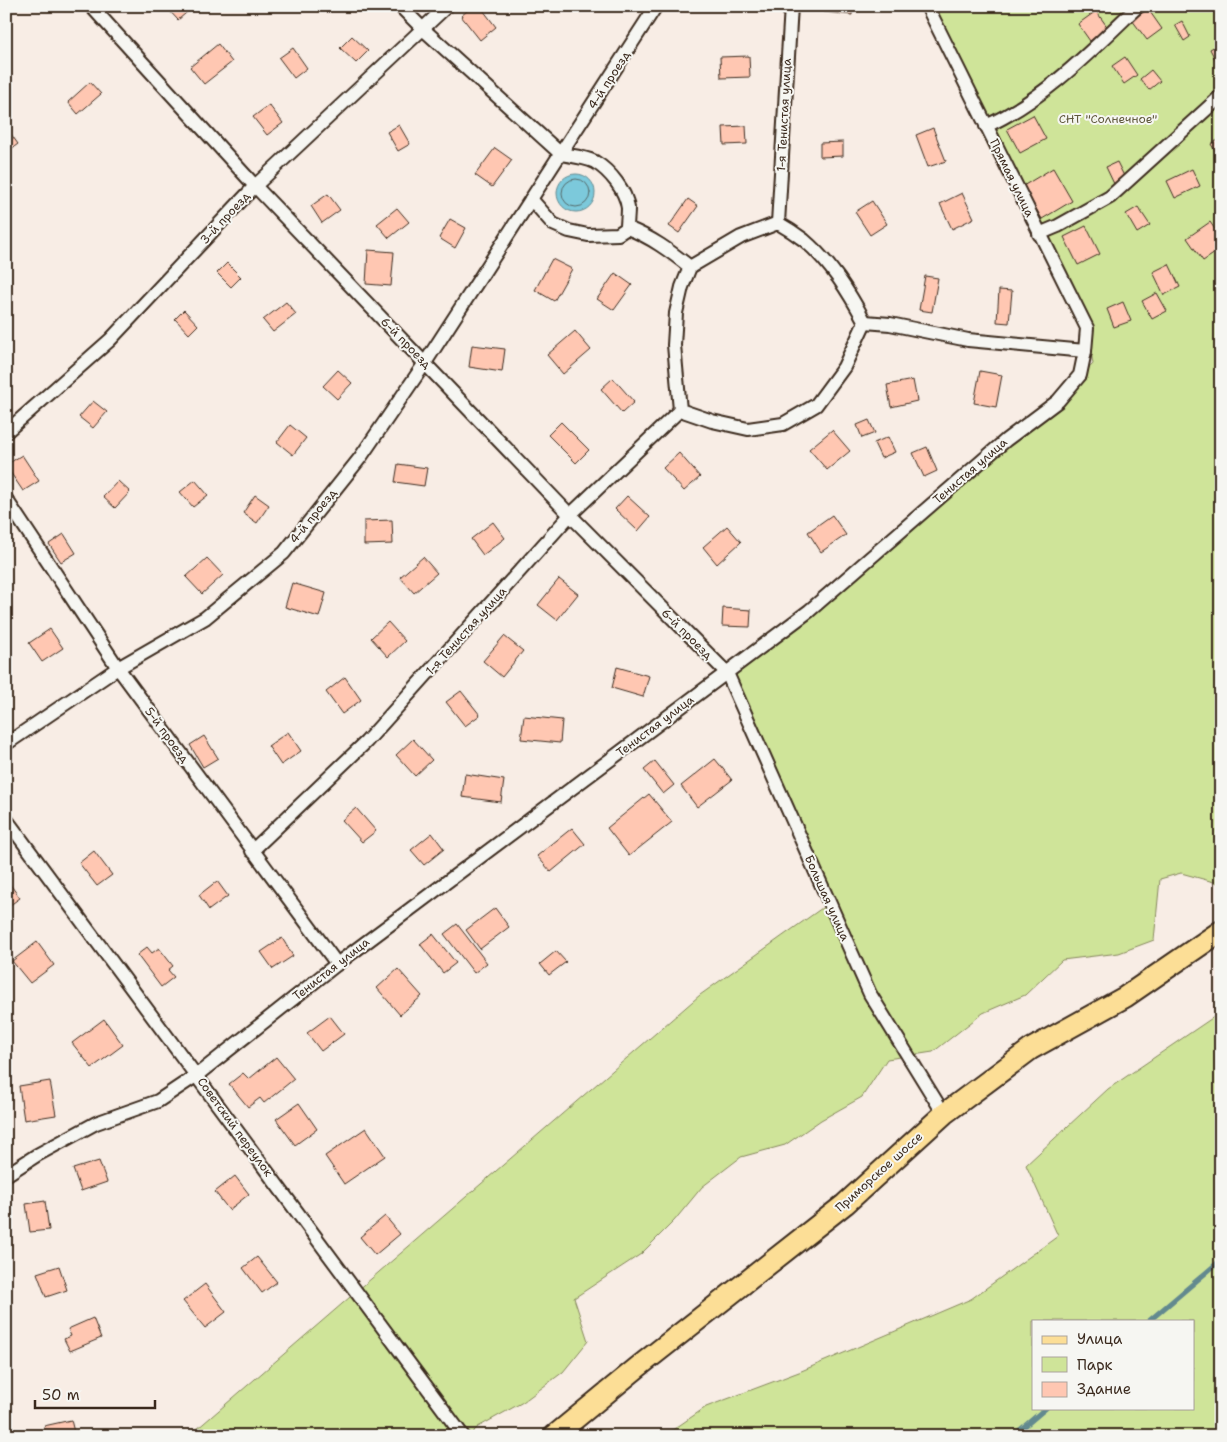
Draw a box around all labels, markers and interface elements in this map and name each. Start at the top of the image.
street label: 4-й проезд [584,47,634,112]
street label: 1-я Тенистая улица [773,57,795,172]
park label: СНТ "Солнечное" [1059,111,1157,127]
street label: Прямая улица [986,136,1038,220]
street label: 3-й проезд [197,188,254,248]
street label: 6-й проезд [377,314,435,373]
street label: Тенистая улица [930,434,1011,508]
street label: 4-й проезд [286,485,340,547]
street label: 1-я Тенистая улица [422,583,510,679]
street label: 6-й проезд [658,605,716,663]
street label: Тенистая улица [613,691,697,760]
street label: 5-й проезд [141,704,193,766]
street label: Большая улица [801,852,853,944]
street label: Тенистая улица [289,934,373,1004]
street label: Советский переулок [194,1074,277,1180]
street label: Приморское шоссе [832,1128,926,1216]
legend [1032,1320,1194,1410]
text: Улица [1077,1329,1123,1349]
text: Парк [1077,1355,1113,1375]
scale bar [35,1377,155,1409]
text: Здание [1077,1379,1131,1399]
text: 50 m [42,1385,80,1405]

